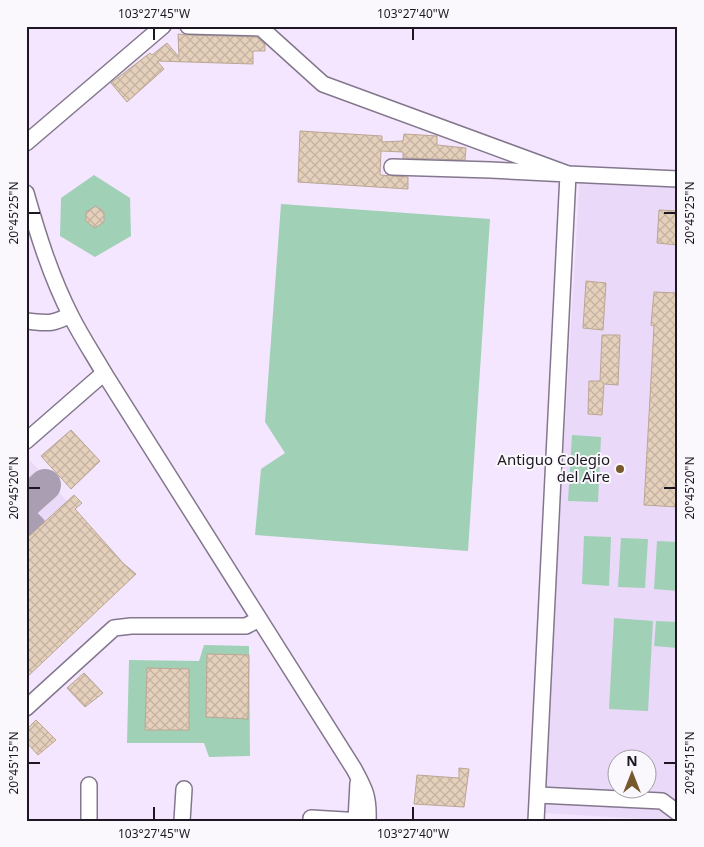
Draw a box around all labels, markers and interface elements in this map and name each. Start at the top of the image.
text: 103°27'45"W [118,5,190,22]
text: 103°27'40"W [377,5,449,22]
text: 20°45'25"N [5,181,22,245]
text: 20°45'25"N [681,181,698,245]
place label: Antiguo Colegio del Aire [497,449,610,486]
text: 20°45'20"N [5,456,22,520]
text: 20°45'20"N [681,456,698,520]
marker: Antiguo Colegio del Aire [614,463,626,475]
text: 20°45'15"N [5,731,22,795]
text: 20°45'15"N [681,731,698,795]
north arrow [606,750,656,800]
text: N [626,751,638,770]
text: 103°27'45"W [118,825,190,842]
text: 103°27'40"W [377,825,449,842]

